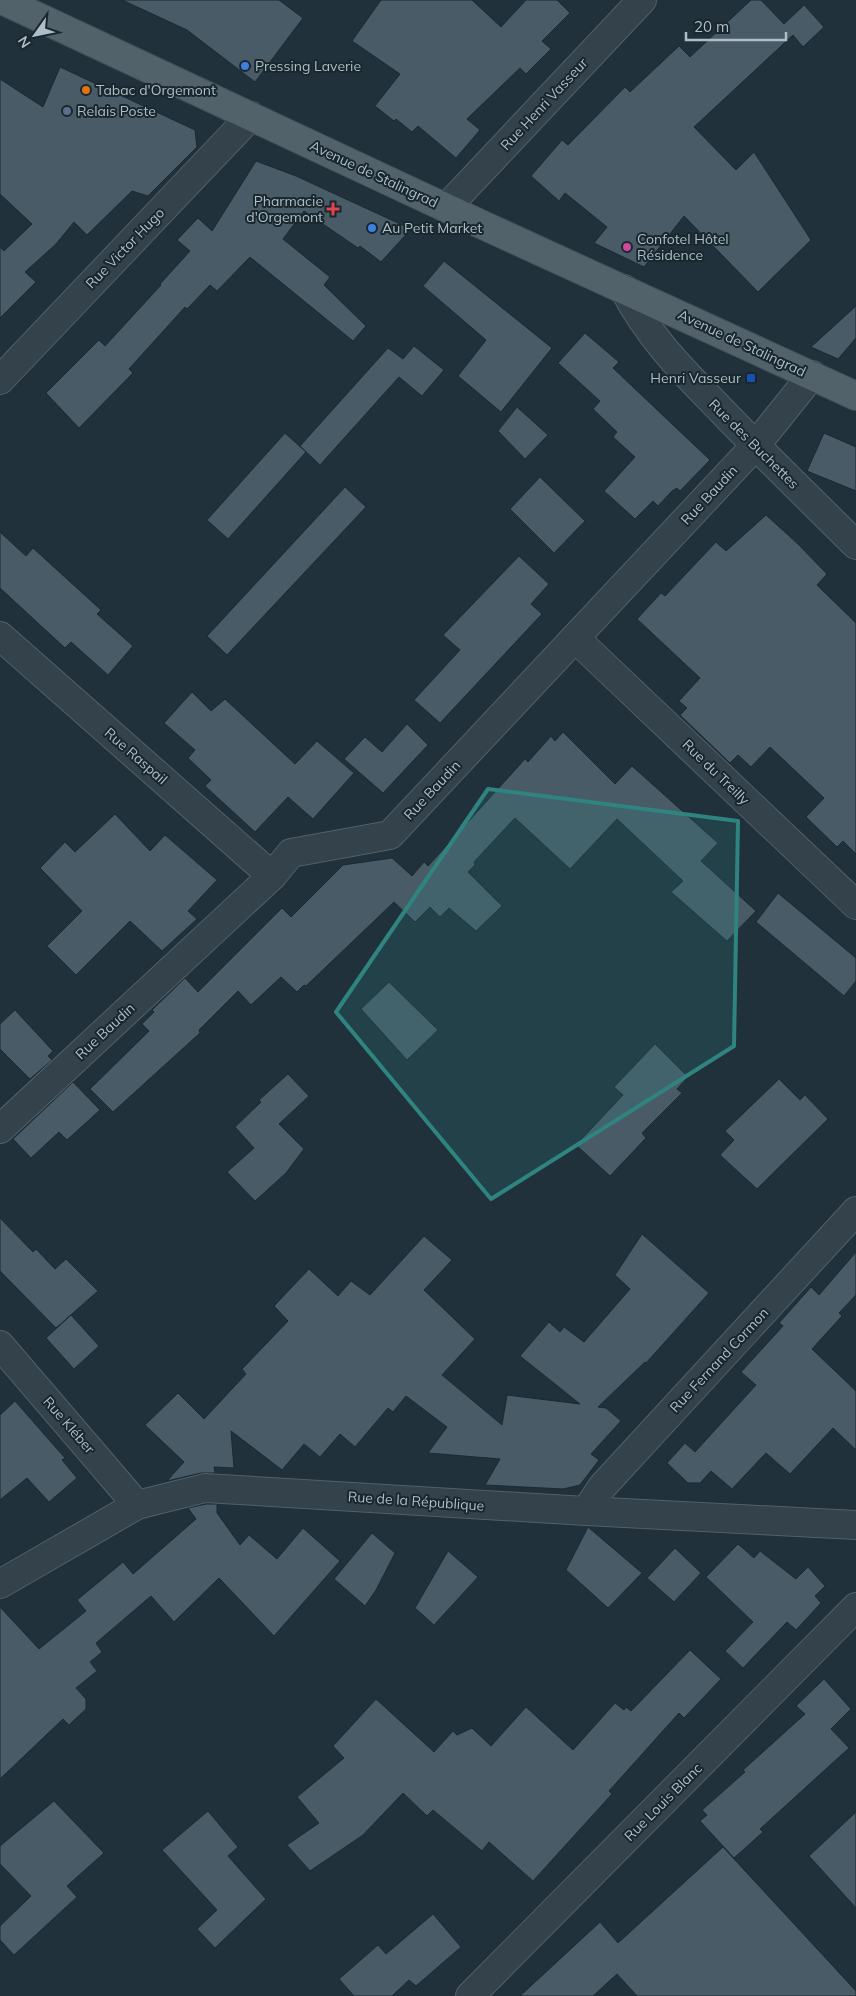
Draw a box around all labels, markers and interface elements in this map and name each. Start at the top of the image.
north arrow [10,10,60,60]
scale bar [686,10,786,42]
text: 20 m [694,17,729,36]
text: N [14,33,35,51]
street label: Rue Henri Vasseur [497,53,592,154]
place label: Pressing Laverie [255,57,361,75]
marker: Pressing Laverie [239,60,251,72]
place label: Tabac d'Orgemont [96,81,216,99]
marker: Tabac d'Orgemont [80,84,92,96]
place label: Relais Poste [77,102,156,120]
marker: Relais Poste [61,105,73,117]
street label: Avenue de Stalingrad [307,136,441,212]
place label: Pharmacie d'Orgemont [246,192,323,226]
marker: Pharmacie d'Orgemont [327,203,339,215]
street label: Rue Victor Hugo [82,204,168,292]
place label: Au Petit Market [382,219,482,237]
marker: Au Petit Market [366,222,378,234]
place label: Confotel Hôtel Résidence [637,230,729,264]
marker: Confotel Hôtel Résidence [621,241,633,253]
street label: Avenue de Stalingrad [675,305,809,381]
place label: Henri Vasseur [650,369,742,387]
marker: Henri Vasseur [745,372,757,384]
street label: Rue des Buchettes [705,395,803,493]
street label: Rue Baudin [677,461,741,529]
street label: Rue Raspail [101,724,171,788]
street label: Rue du Treilly [679,735,754,809]
street label: Rue Baudin [400,756,464,824]
street label: Rue Baudin [71,999,139,1063]
street label: Rue Fernand Cormon [666,1304,772,1416]
street label: Rue Kléber [39,1393,99,1458]
street label: Rue de la République [347,1487,485,1515]
street label: Rue Louis Blanc [620,1759,706,1845]

